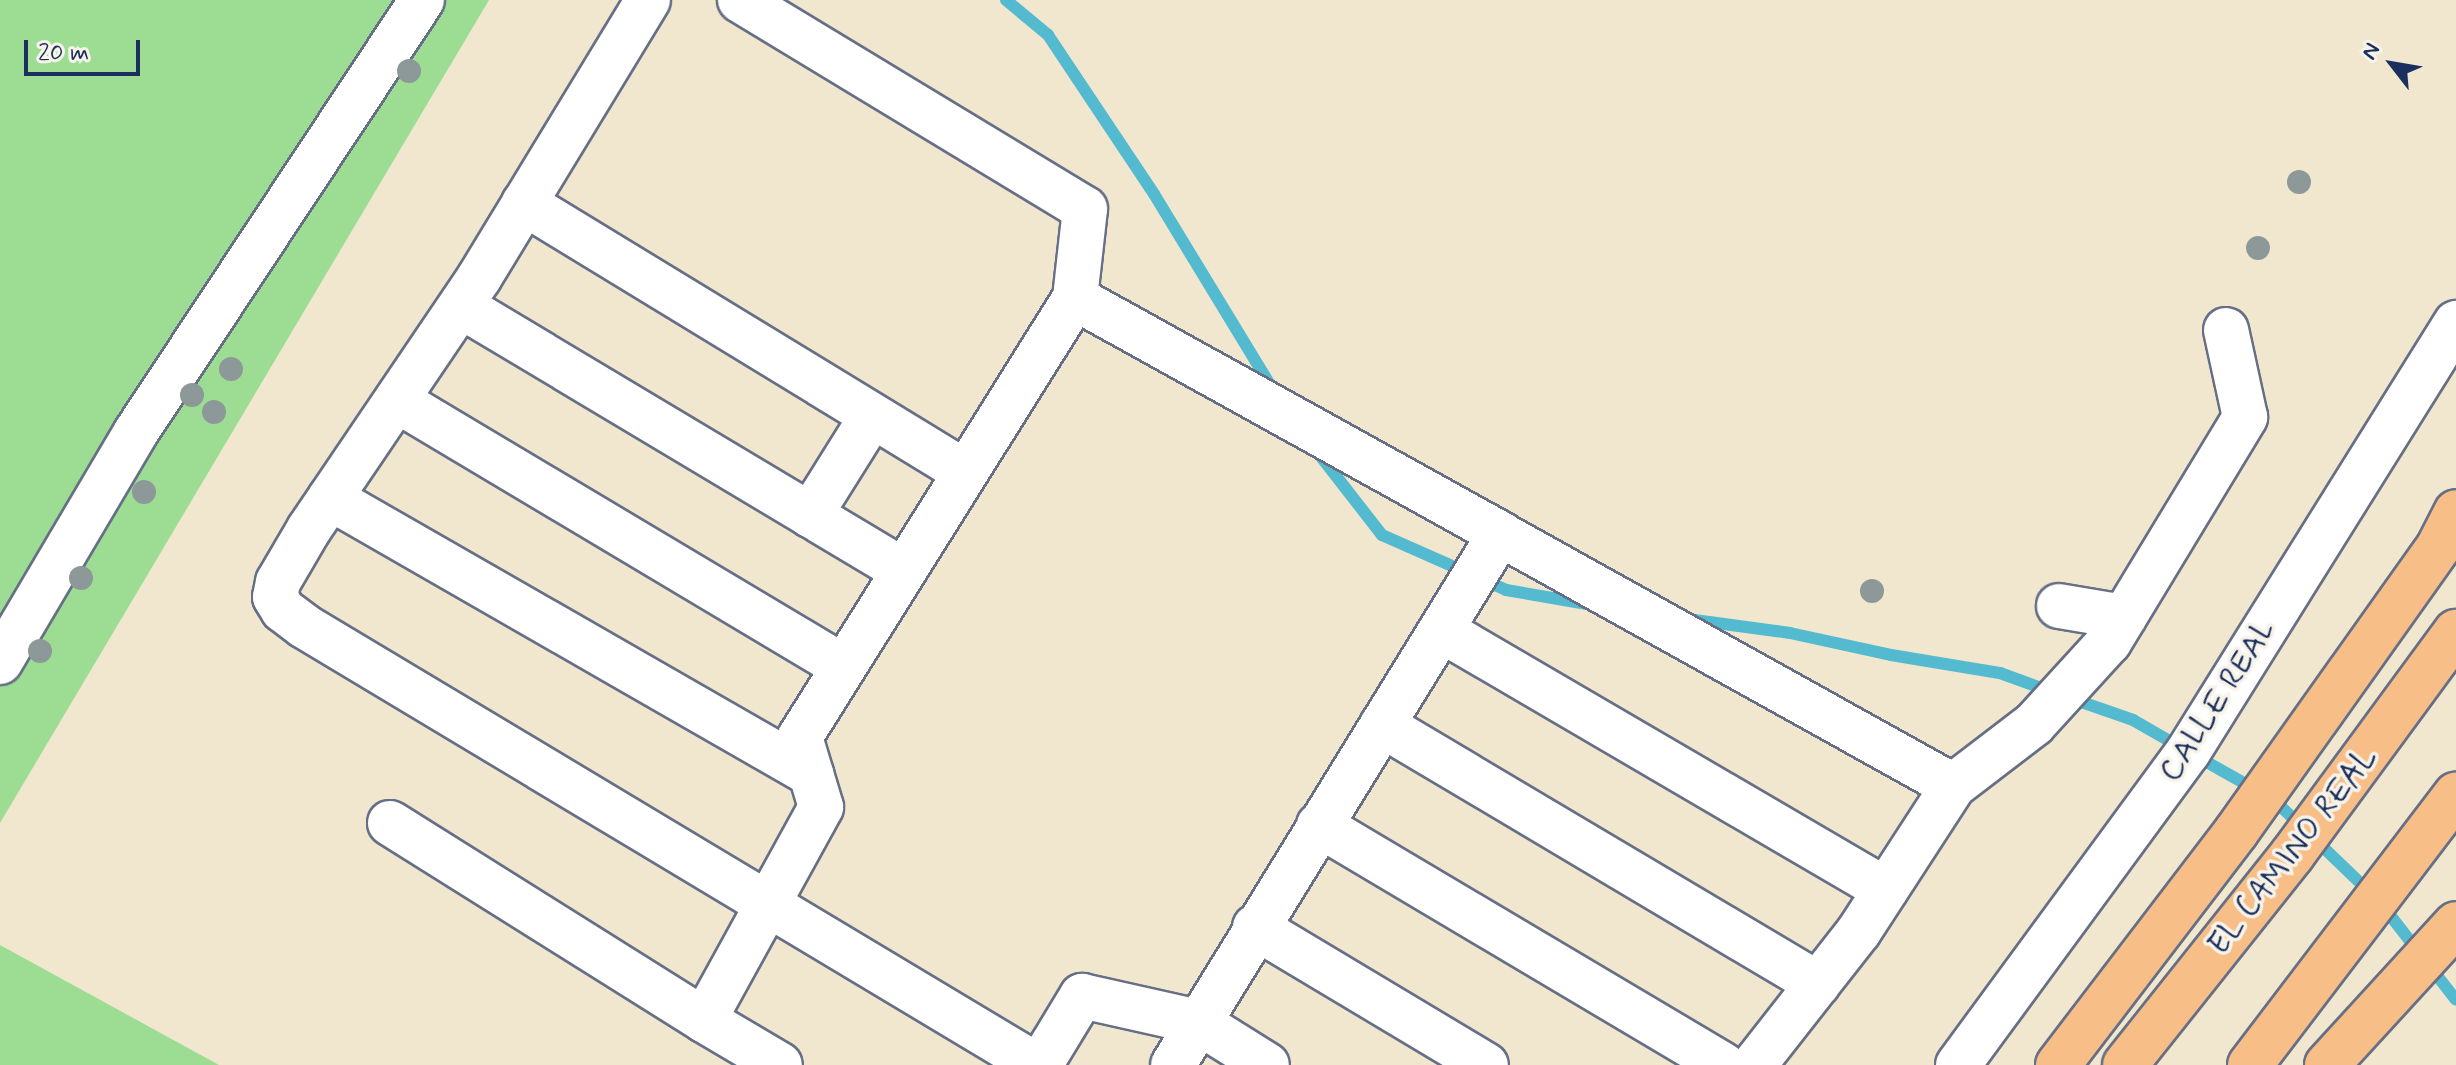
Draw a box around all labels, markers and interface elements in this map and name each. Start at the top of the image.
scale bar [28,24,144,74]
north arrow [2352,24,2432,104]
text: 20 m [38,38,89,69]
text: N [2356,38,2387,65]
street label: CALLE REAL [2152,613,2284,789]
street label: EL CAMINO REAL [2197,736,2389,966]

